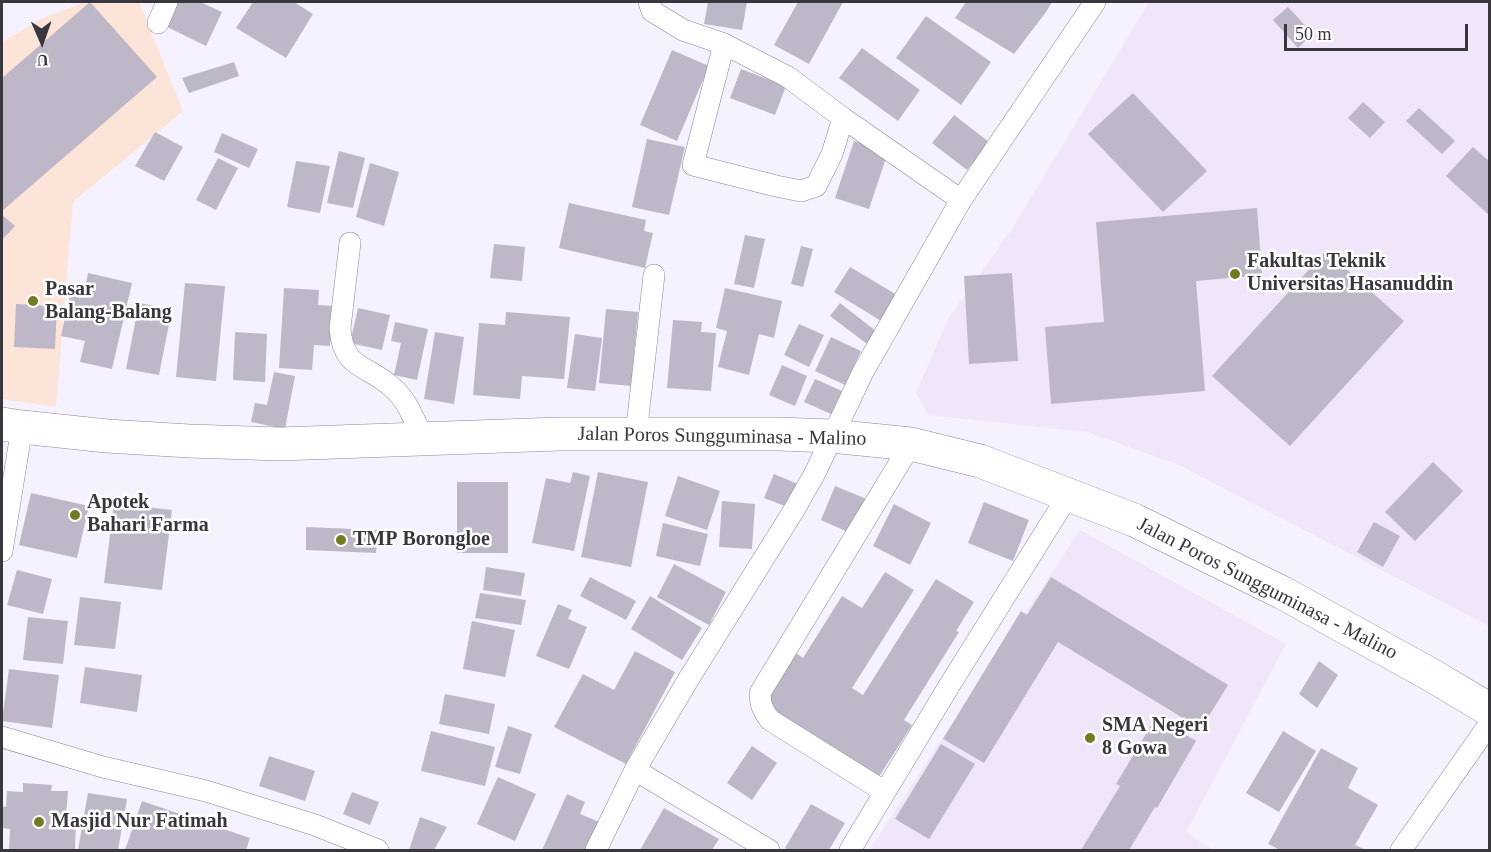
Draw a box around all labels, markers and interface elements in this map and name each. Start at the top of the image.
north arrow [12,12,72,72]
scale bar [1287,12,1472,50]
text: 50 m [1295,24,1332,44]
text: U [37,52,49,69]
place label: Fakultas Teknik Universitas Hasanuddin [1247,250,1453,297]
marker: Fakultas Teknik Universitas Hasanuddin [1228,267,1242,281]
place label: Pasar Balang-Balang [45,278,172,325]
marker: Pasar Balang-Balang [26,294,40,308]
street label: Jalan Poros Sungguminasa - Malino [577,422,867,452]
place label: Apotek Bahari Farma [87,491,209,538]
marker: Apotek Bahari Farma [68,508,82,522]
street label: Jalan Poros Sungguminasa - Malino [1133,513,1401,665]
place label: TMP Borongloe [353,528,490,552]
marker: TMP Borongloe [334,533,348,547]
place label: SMA Negeri 8 Gowa [1102,714,1208,761]
marker: SMA Negeri 8 Gowa [1083,731,1097,745]
place label: Masjid Nur Fatimah [51,810,228,834]
marker: Masjid Nur Fatimah [32,815,46,829]

